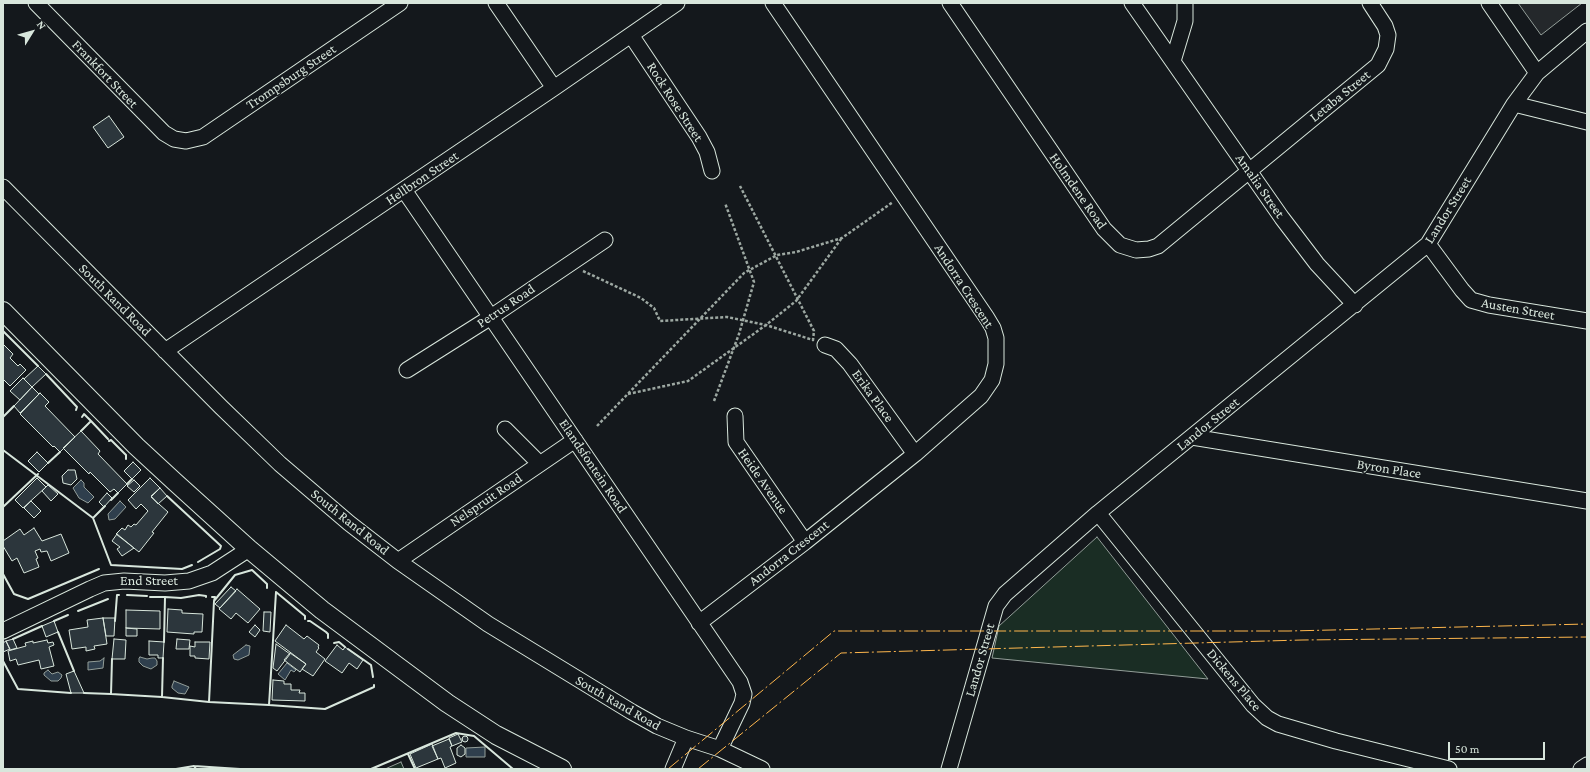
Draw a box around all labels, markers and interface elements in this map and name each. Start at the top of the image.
north arrow [12,12,52,52]
text: N [35,18,49,31]
street label: Frankfort Street [68,36,142,112]
street label: Trompsburg Street [243,41,339,113]
street label: Rock Rose Street [643,59,707,145]
street label: Letaba Street [1306,66,1374,126]
street label: Hellbron Street [382,147,462,209]
street label: Holmdene Road [1046,150,1110,232]
street label: Amalia Street [1232,150,1288,222]
street label: Landor Street [1421,173,1475,247]
street label: Andorra Crescent [930,241,998,331]
street label: South Rand Road [75,260,155,340]
street label: Petrus Road [474,280,538,332]
street label: Austen Street [1480,294,1556,324]
street label: Erika Place [848,366,898,426]
street label: Landor Street [1173,394,1243,454]
street label: Elandsfontein Road [555,416,631,516]
street label: Heide Avenue [734,445,792,517]
street label: Byron Place [1356,456,1422,482]
street label: Nelspruit Road [447,470,525,530]
street label: South Rand Road [308,485,392,559]
street label: Andorra Crescent [746,516,832,590]
street label: End Street [120,573,178,589]
street label: Landor Street [961,621,999,699]
street label: Dickens Place [1203,645,1265,715]
street label: South Rand Road [572,672,664,734]
scale bar [1450,734,1547,760]
text: 50 m [1455,742,1479,756]

